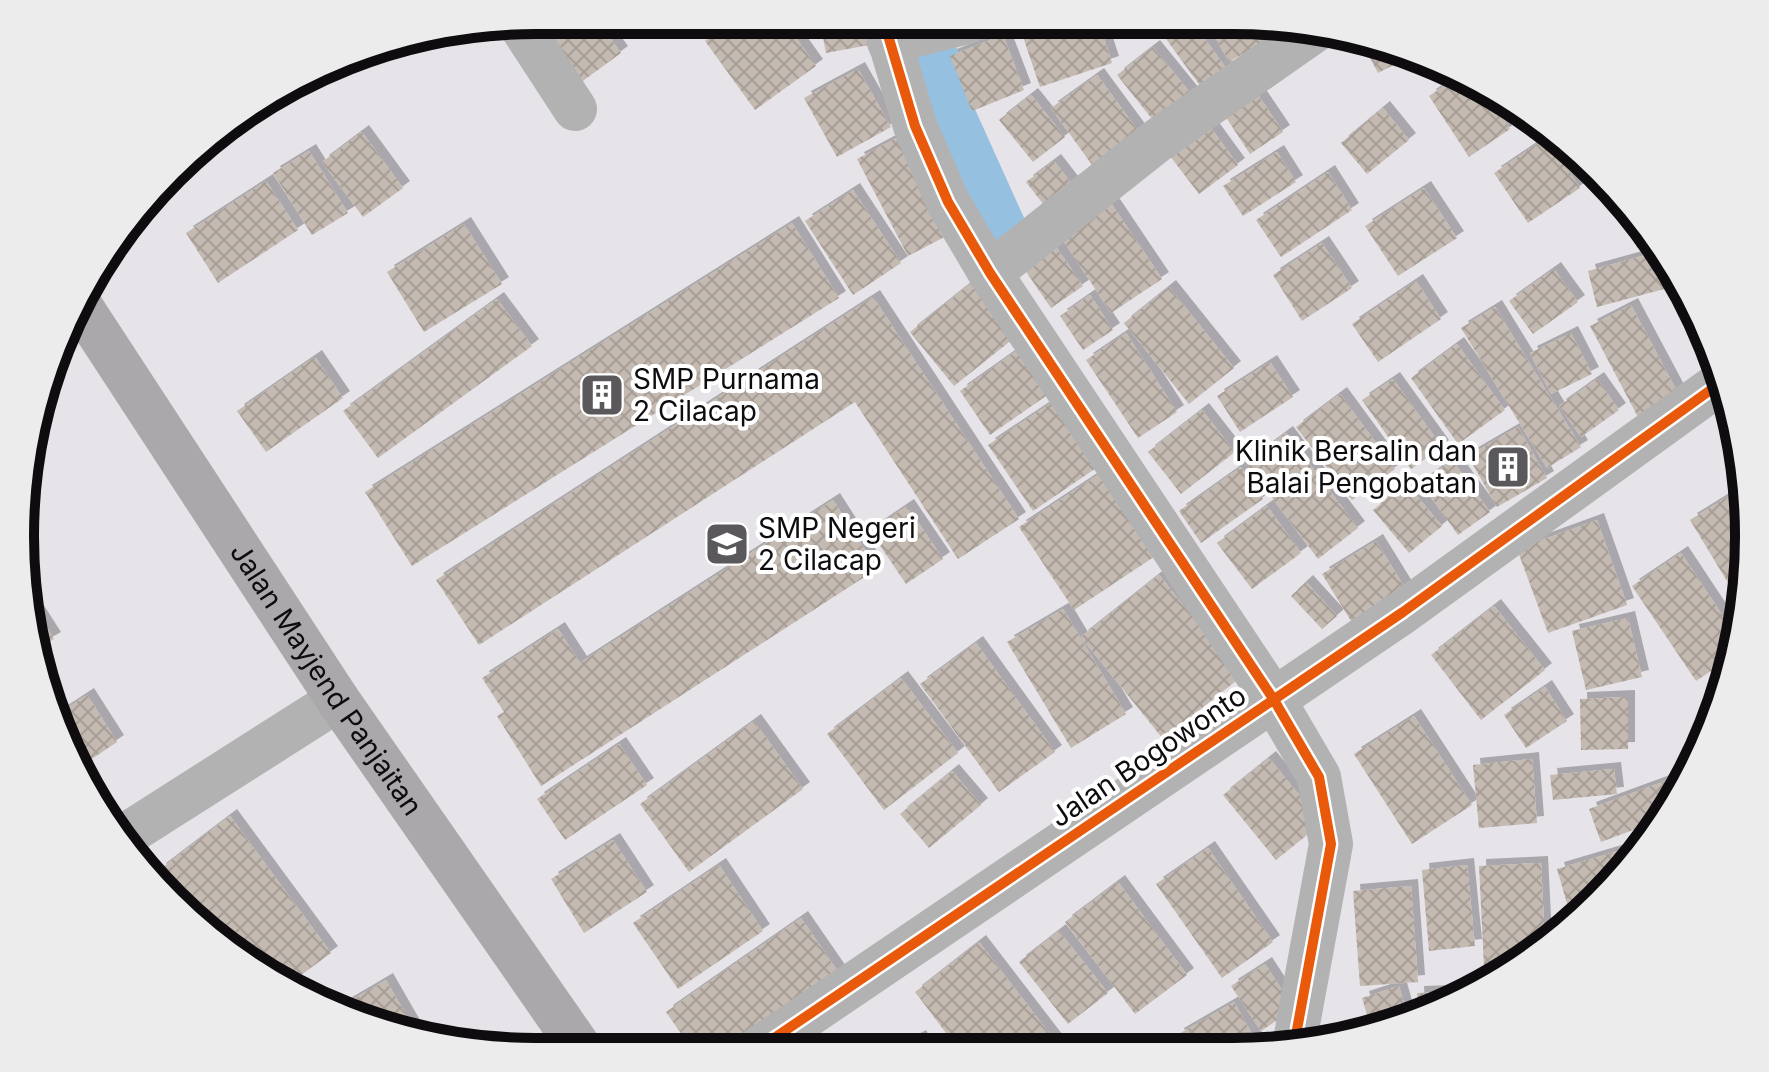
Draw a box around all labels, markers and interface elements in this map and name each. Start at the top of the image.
place label: SMP Purnama 2 Cilacap [633,362,820,428]
building icon: SMP Purnama 2 Cilacap [578,371,626,419]
place label: Klinik Bersalin dan Balai Pengobatan [1235,434,1477,500]
building icon: Klinik Bersalin dan Balai Pengobatan [1484,443,1532,491]
place label: SMP Negeri 2 Cilacap [758,511,916,577]
school or university icon: SMP Negeri 2 Cilacap [703,520,751,568]
street label: Jalan Mayjend Panjaitan [223,537,430,822]
street label: Jalan Bogowonto [1044,678,1252,834]

